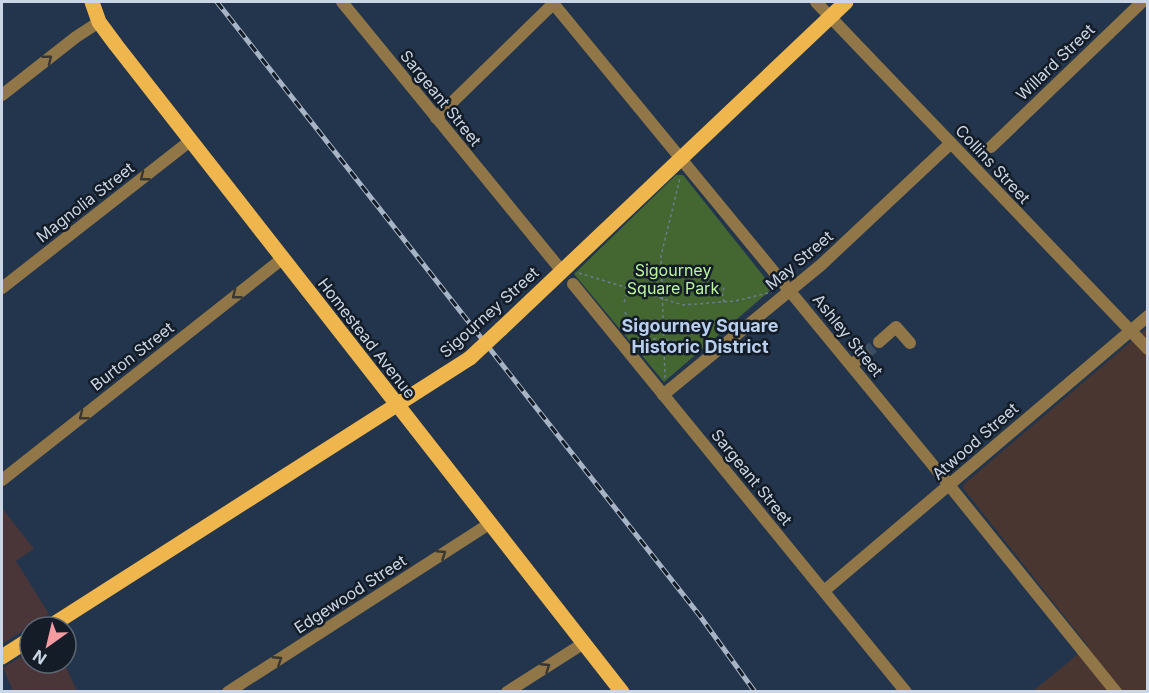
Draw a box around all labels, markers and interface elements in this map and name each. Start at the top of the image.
street label: Willard Street [1012,20,1098,104]
street label: Sargeant Street [396,46,486,150]
one-way arrow [41,56,52,67]
street label: Collins Street [951,120,1035,208]
street label: Magnolia Street [32,158,138,246]
one-way arrow [139,169,150,180]
street label: May Street [761,226,837,294]
park label: Sigourney Square Park [627,260,719,298]
street label: Sigourney Street [435,262,543,362]
street label: Homestead Avenue [314,274,420,402]
one-way arrow [232,287,243,298]
street label: Ashley Street [809,290,887,380]
district label: Sigourney Square Historic District [622,315,779,357]
street label: Burton Street [86,317,178,395]
street label: Atwood Street [928,398,1022,484]
one-way arrow [79,408,90,419]
street label: Sargeant Street [707,425,797,529]
street label: Edgewood Street [290,550,410,638]
one-way arrow [436,550,446,562]
north arrow [18,615,78,675]
text: N [29,646,50,669]
one-way arrow [271,656,282,667]
one-way arrow [539,663,550,674]

